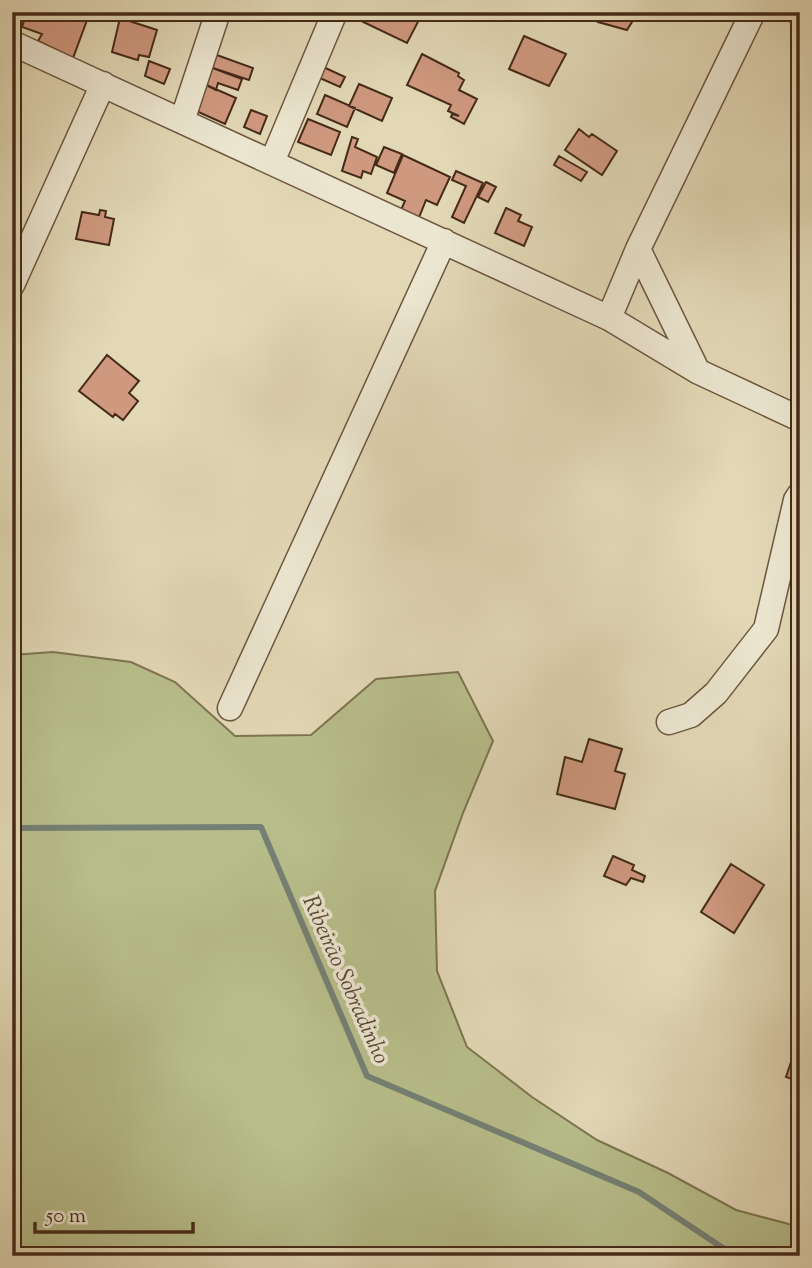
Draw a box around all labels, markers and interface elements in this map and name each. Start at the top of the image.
water label: Ribeirão Sobradinho [293,891,397,1070]
scale bar [35,1191,192,1235]
text: 50 m [45,1202,86,1232]

